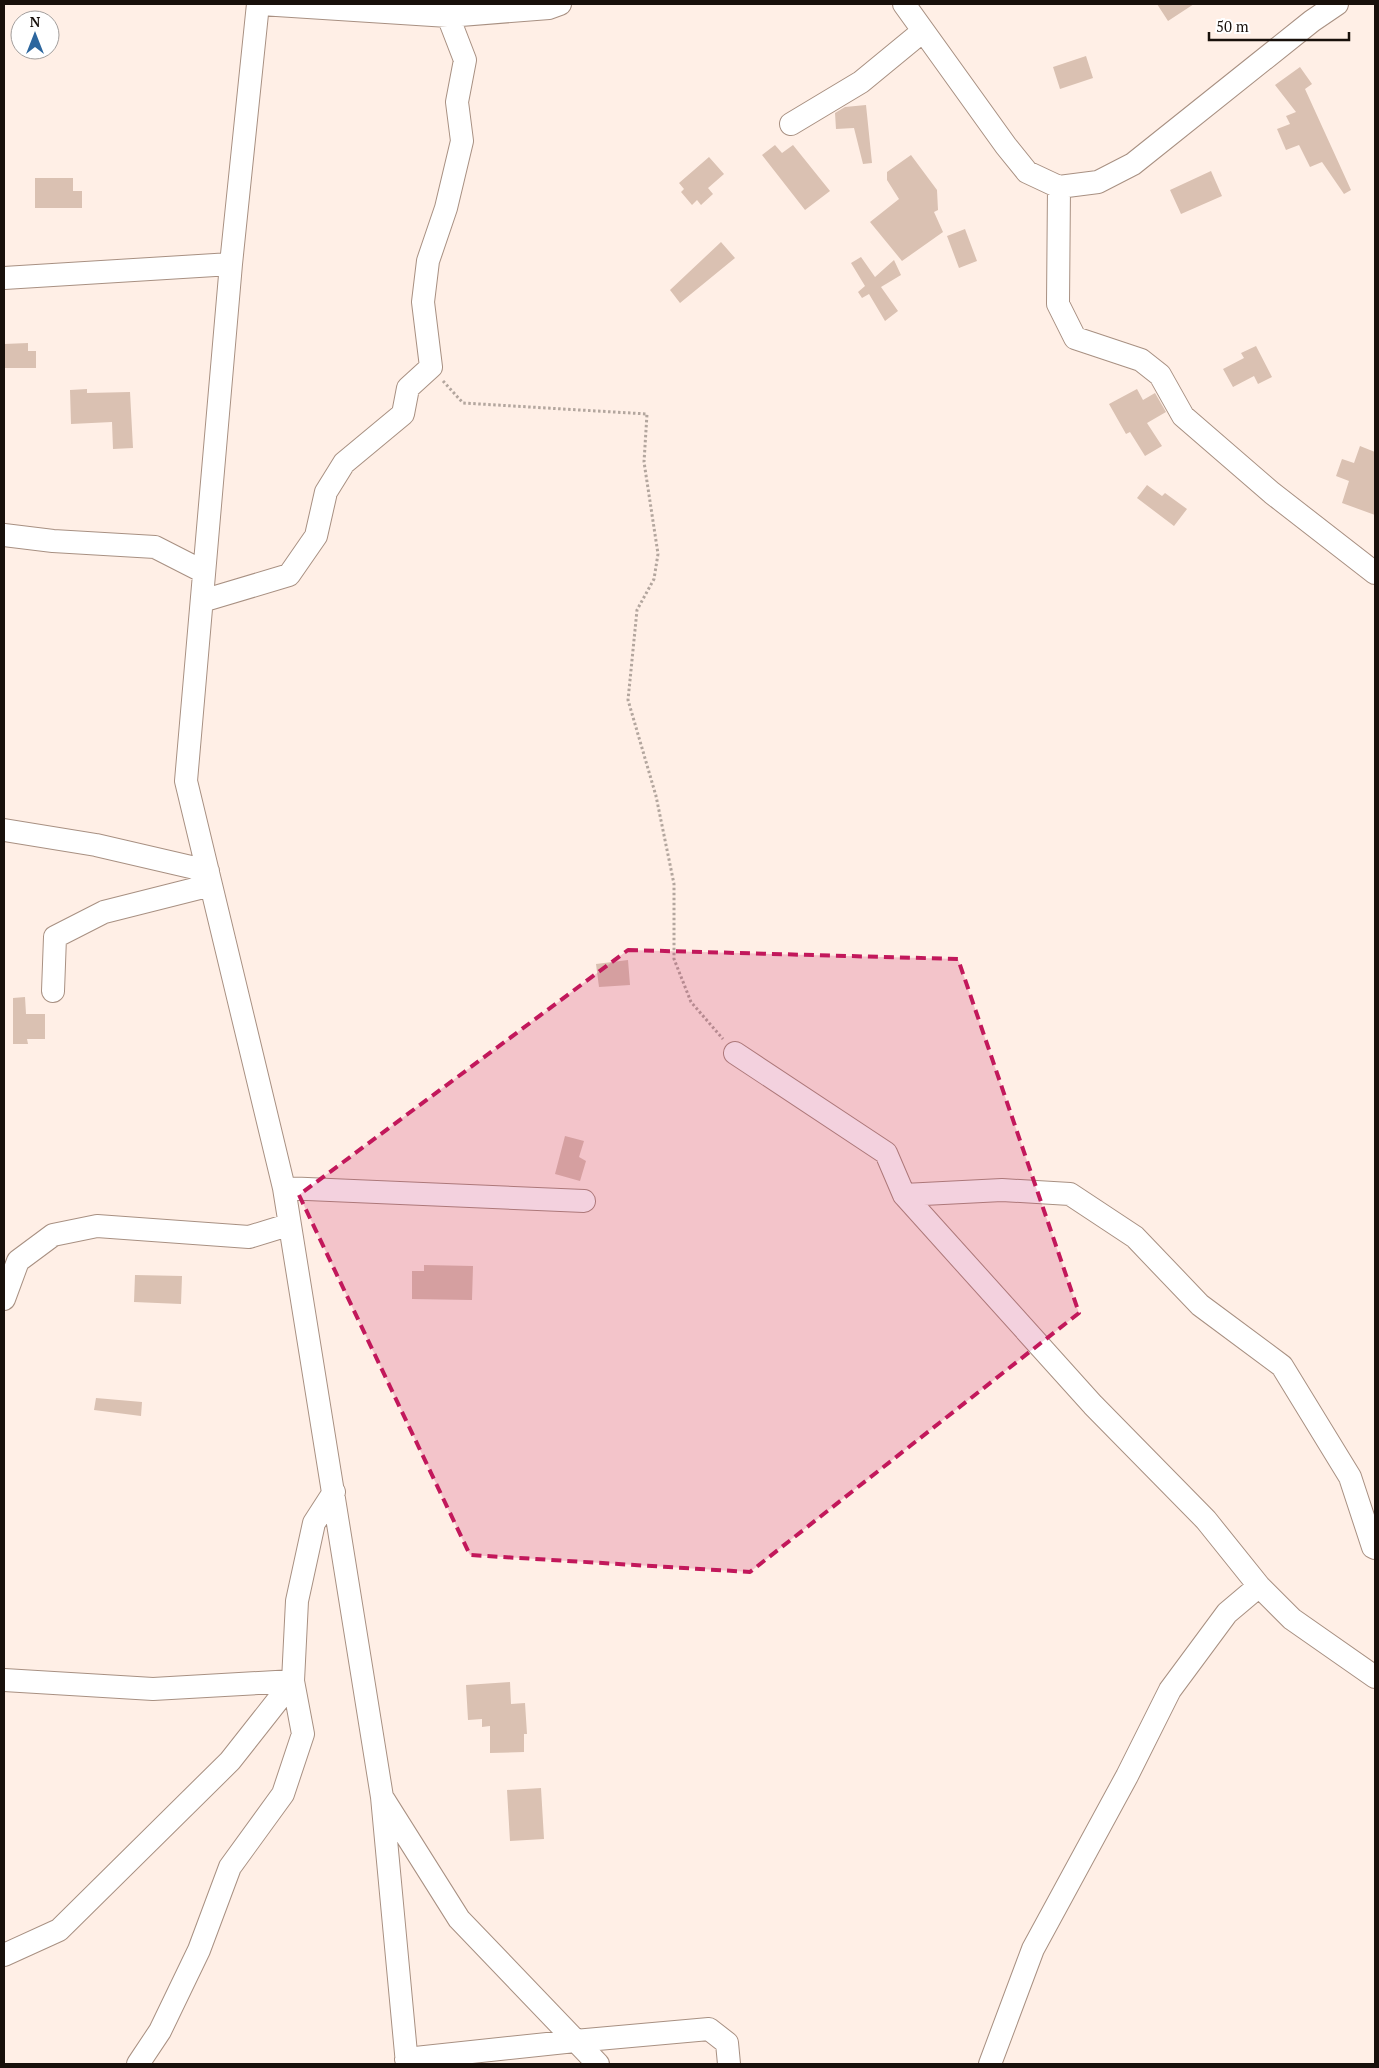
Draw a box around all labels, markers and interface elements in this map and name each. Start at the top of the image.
north arrow [10,10,60,60]
scale bar [1209,10,1349,42]
text: N [30,12,41,31]
text: 50 m [1216,16,1249,36]

